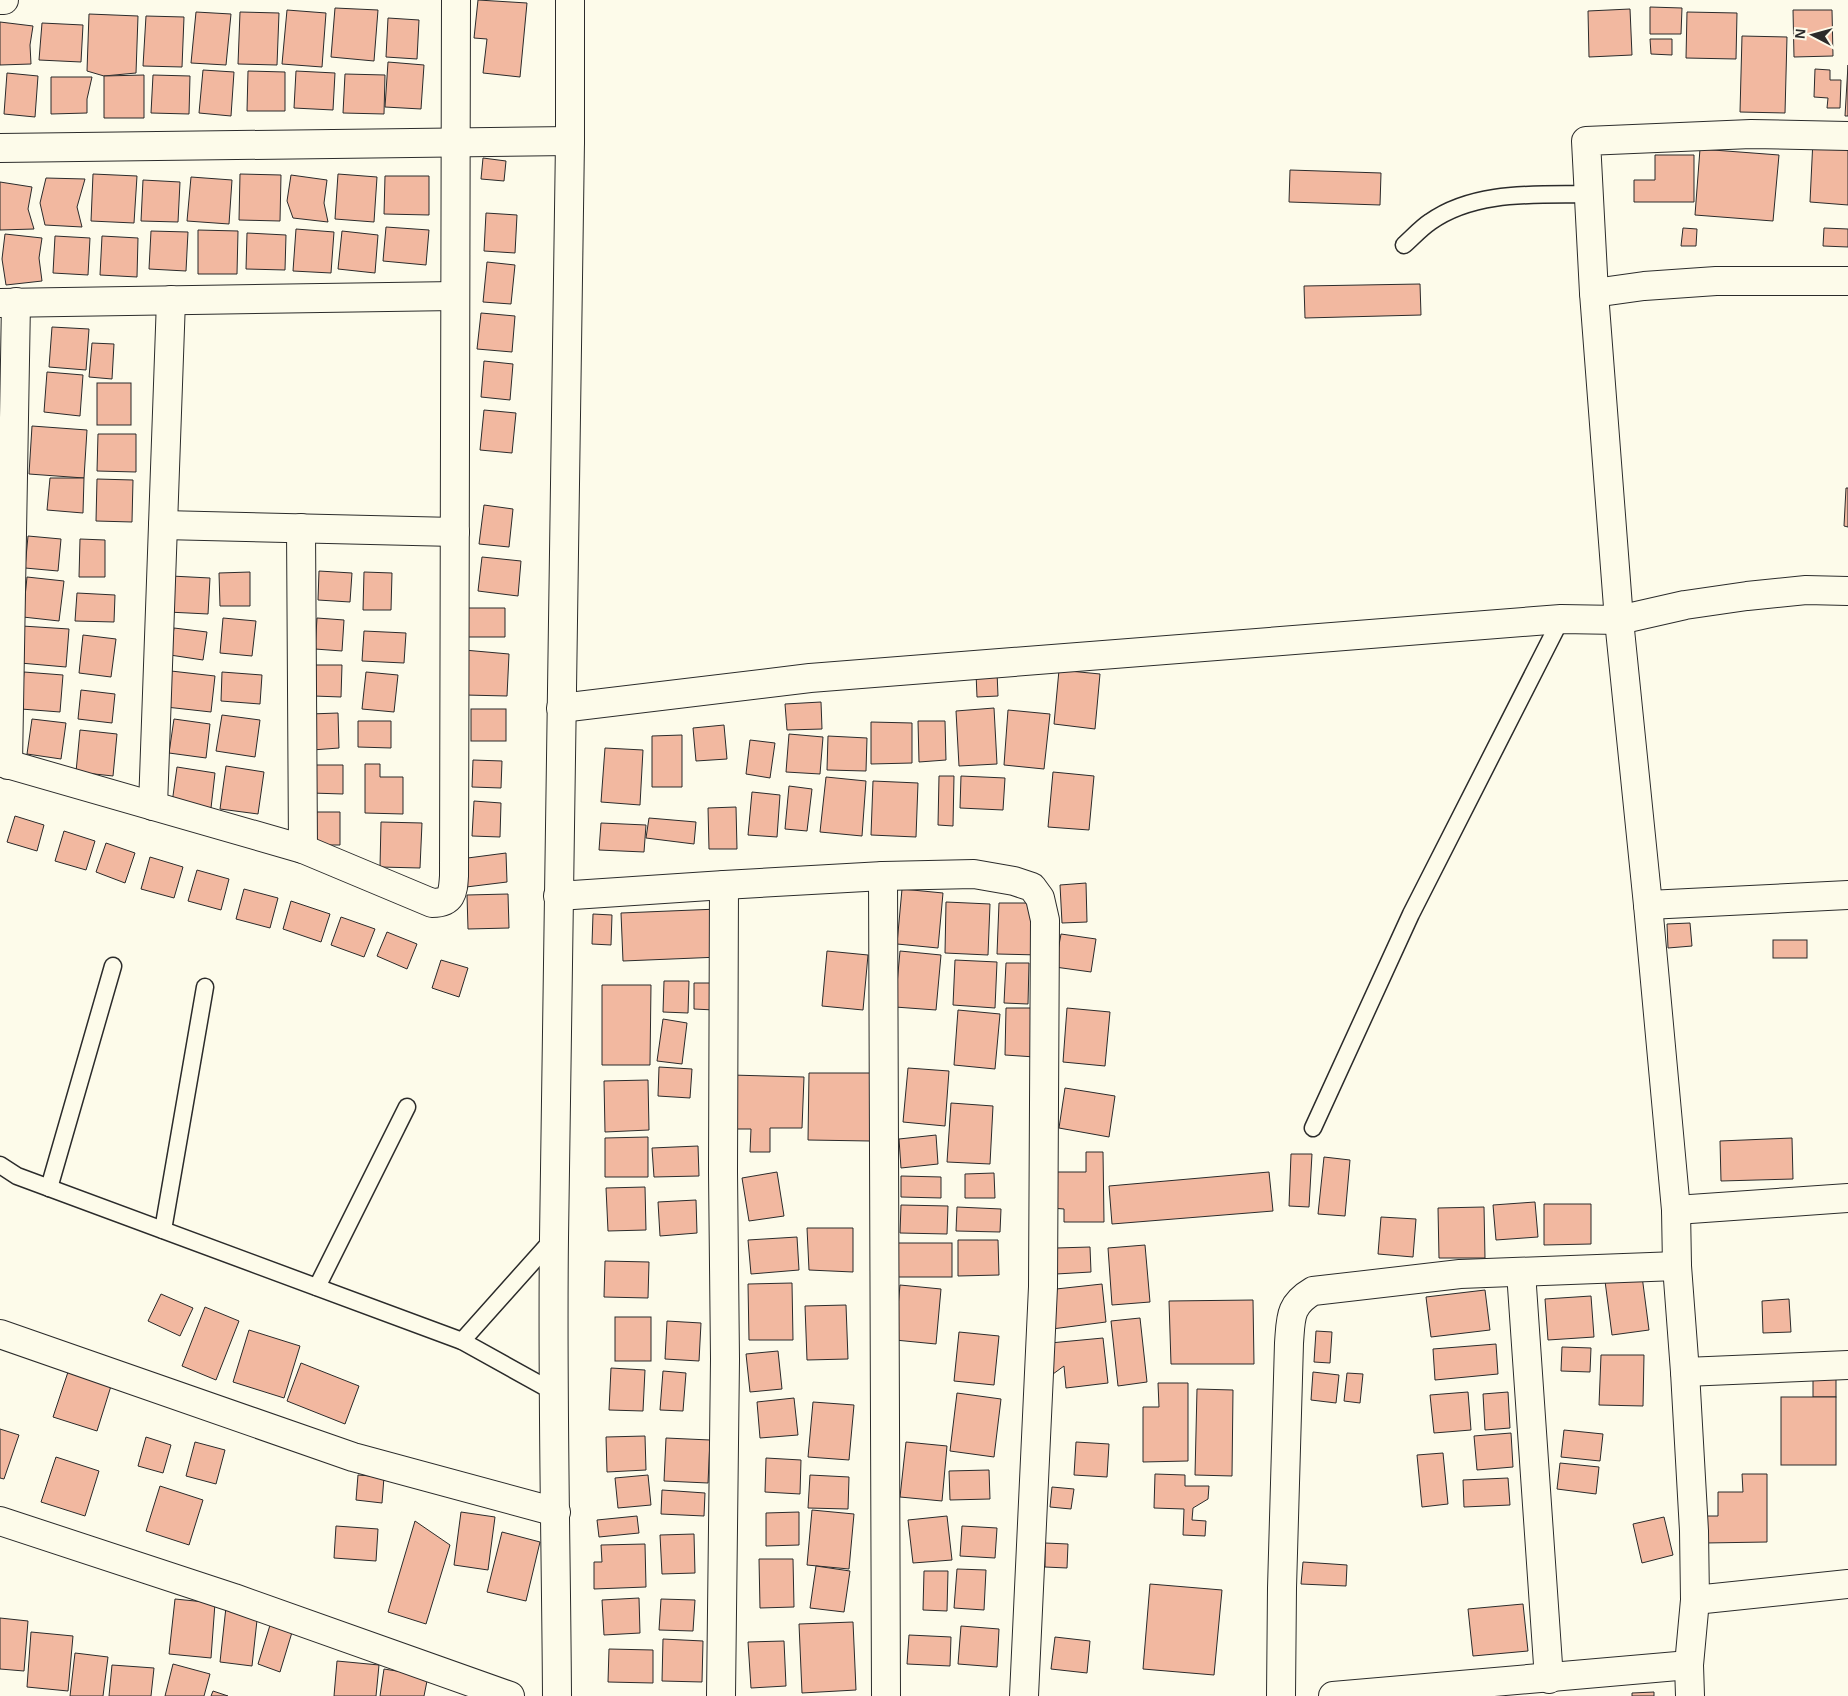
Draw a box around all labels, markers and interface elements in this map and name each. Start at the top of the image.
north arrow [1788,10,1838,60]
text: N [1792,28,1809,40]

